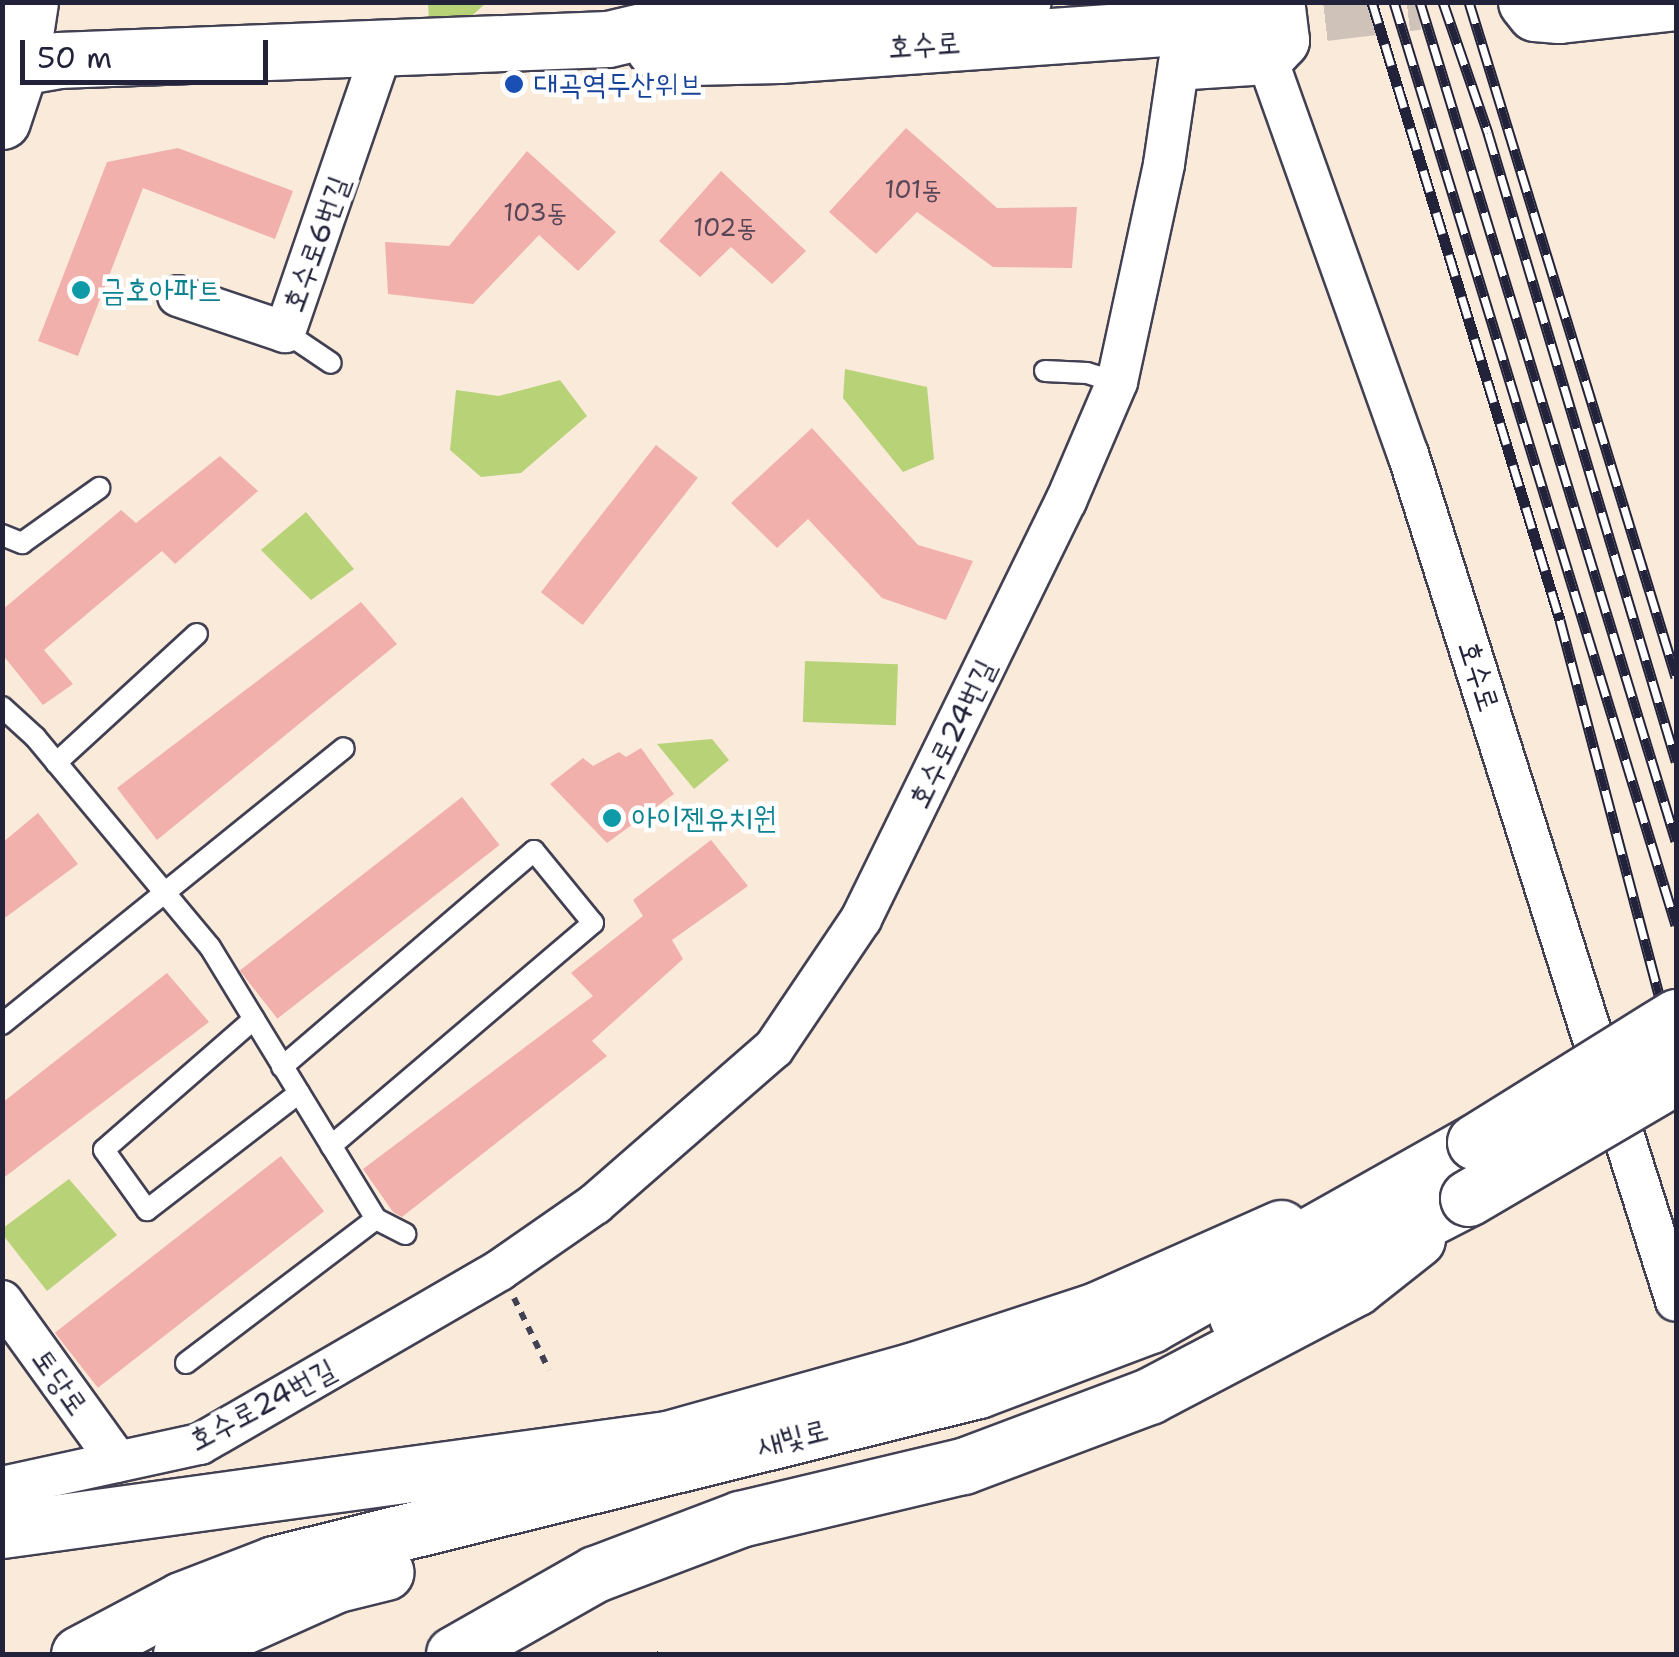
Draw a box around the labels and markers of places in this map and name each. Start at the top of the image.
place label: 대곡역두산위브 [534,66,703,102]
marker: 대곡역두산위브 [503,73,525,95]
place label: 금호아파트 [101,272,222,308]
marker: 금호아파트 [70,279,92,301]
place label: 아이젠유치원 [632,800,777,836]
marker: 아이젠유치원 [601,807,623,829]

